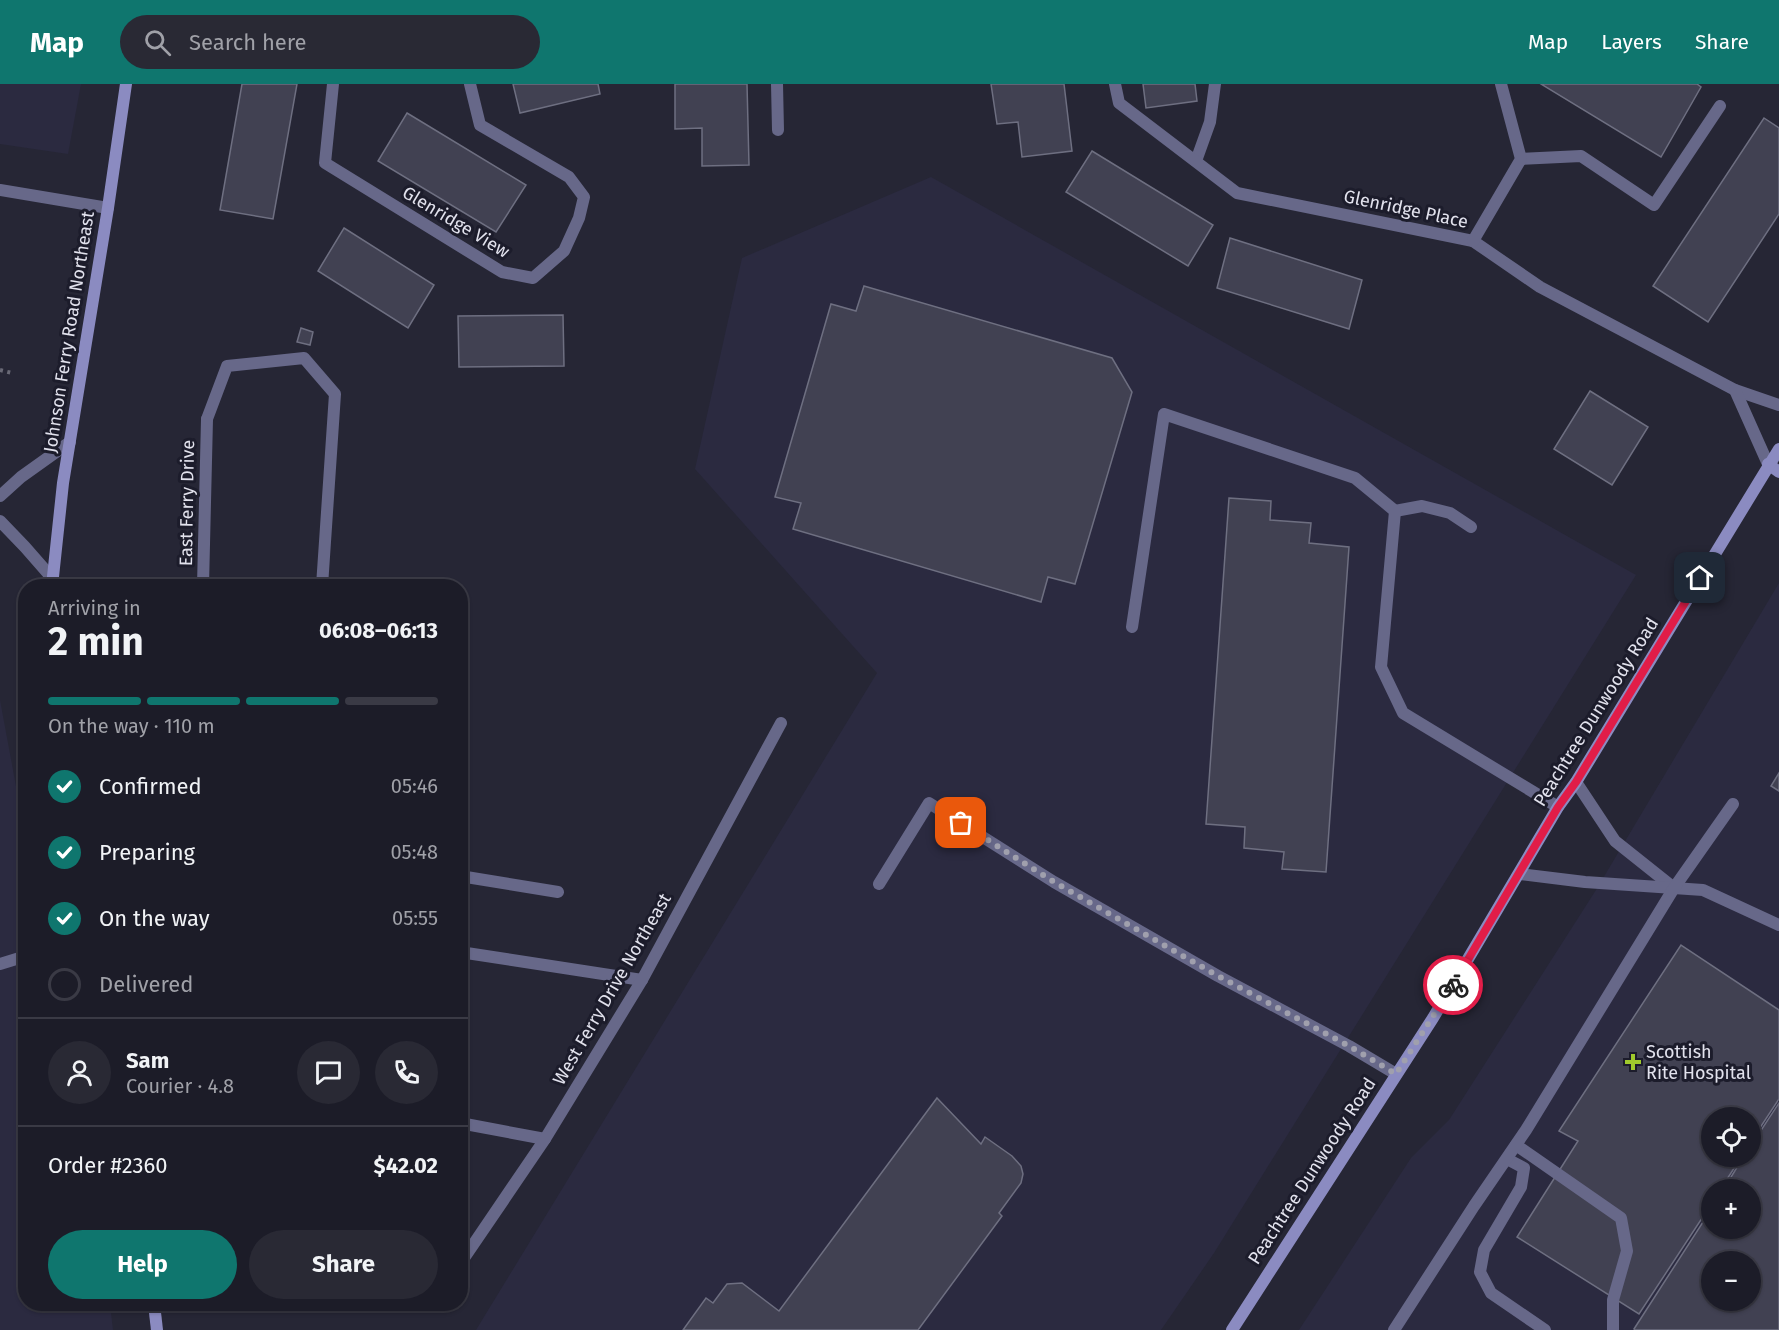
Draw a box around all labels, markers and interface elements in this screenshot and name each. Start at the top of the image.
search box [120,15,540,69]
text: Map [30,26,84,59]
icon: search [141,26,174,59]
text: Search here [189,29,307,56]
text: Map [1528,29,1568,55]
text: Layers [1601,29,1662,55]
text: Share [1695,29,1749,55]
street label: Glenridge View [398,181,514,263]
street label: Glenridge Place [1342,185,1470,233]
street label: Johnson Ferry Road Northeast [39,209,99,454]
street label: East Ferry Drive [175,440,199,566]
pin [1674,552,1725,603]
icon: home [1683,561,1716,594]
text: Arriving in [48,596,141,620]
street label: Peachtree Dunwoody Road [1529,614,1663,810]
text: 06:08–06:13 [319,617,438,644]
text: 2 min [48,619,144,665]
text: On the way · 110 m [48,714,215,738]
icon: check [48,770,81,803]
text: Confirmed [99,773,202,800]
text: 05:46 [391,774,438,798]
pin [935,797,986,848]
icon: bag [944,806,977,839]
icon: check [48,836,81,869]
text: Preparing [99,839,195,866]
text: 05:48 [390,840,438,864]
street label: West Ferry Drive Northeast [548,889,676,1089]
icon: check [48,902,81,935]
text: On the way [99,905,210,932]
text: 05:55 [392,906,438,930]
courier [1423,955,1483,1015]
icon: bike [1437,969,1470,1002]
text: Delivered [99,971,194,998]
button: person [48,1041,111,1104]
button: chat [297,1041,360,1104]
button: phone [375,1041,438,1104]
place label: Scottish Rite Hospital [1646,1041,1751,1084]
text: Sam [126,1047,169,1074]
marker: Scottish Rite Hospital [1624,1053,1642,1071]
street label: Peachtree Dunwoody Road [1243,1073,1381,1269]
text: Courier · 4.8 [126,1074,234,1098]
map controls [1701,1107,1761,1311]
button: locate [1701,1107,1761,1167]
text: Order #2360 [48,1152,168,1179]
text: $42.02 [374,1152,438,1179]
button: + [1701,1179,1761,1239]
button: Help [48,1230,237,1299]
button: Share [249,1230,438,1299]
button: − [1701,1251,1761,1311]

